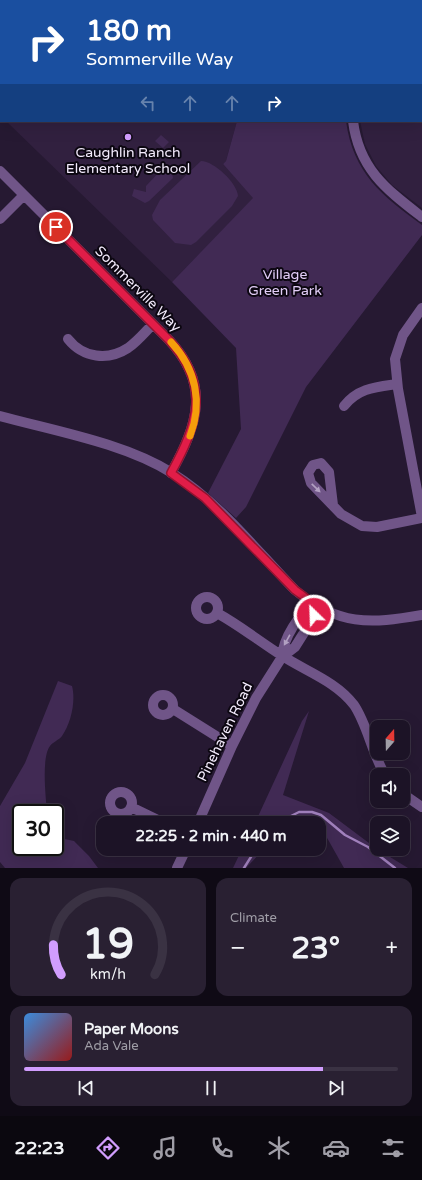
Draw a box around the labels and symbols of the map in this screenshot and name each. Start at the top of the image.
marker: Caughlin Ranch Elementary School [123,132,133,142]
place label: Caughlin Ranch Elementary School [66,144,190,177]
pin [39,210,73,244]
street label: Sommerville Way [92,243,185,336]
park label: Village Green Park [248,266,322,299]
one-way arrow [311,483,321,493]
position arrow [293,594,335,636]
one-way arrow [284,634,290,646]
street label: Pinehaven Road [194,680,256,784]
north arrow [370,720,410,760]
speed limit sign: 30 [12,804,64,856]

